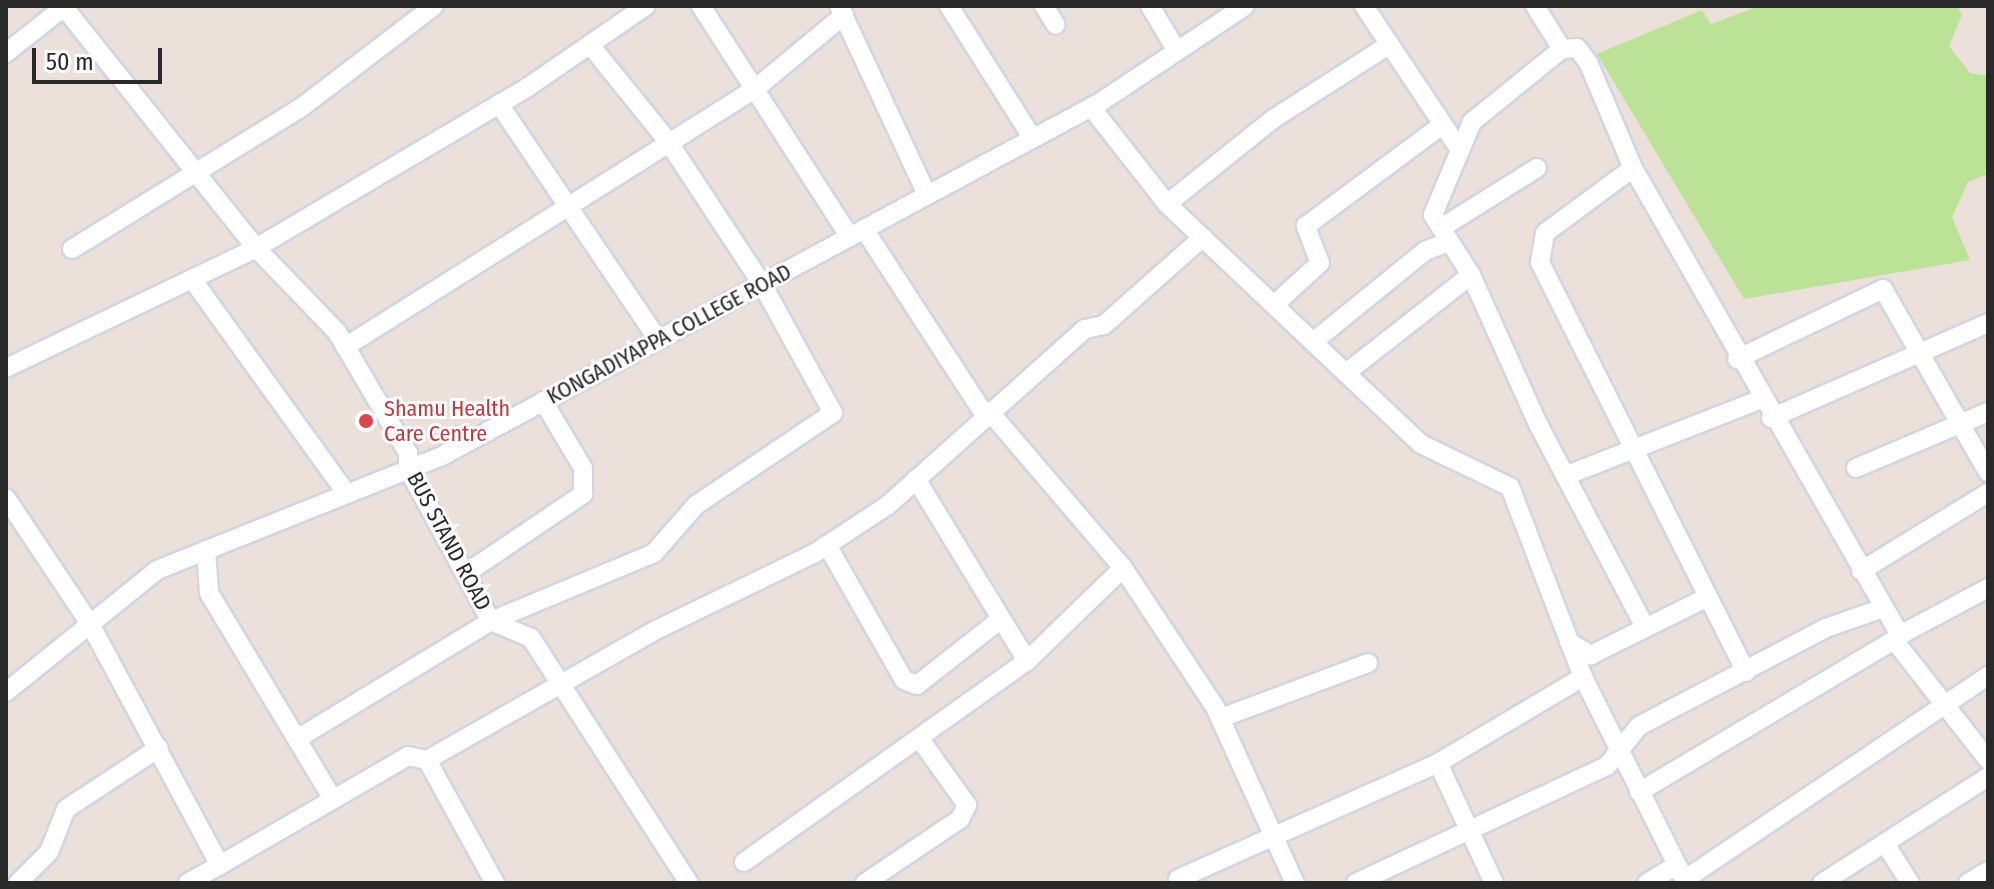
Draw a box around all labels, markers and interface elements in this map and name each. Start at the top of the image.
scale bar [36,32,166,82]
text: 50 m [46,48,94,76]
street label: KONGADIYAPPA COLLEGE ROAD [542,258,796,410]
place label: Shamu Health Care Centre [384,395,510,446]
marker: Shamu Health Care Centre [355,410,377,432]
street label: BUS STAND ROAD [401,467,497,615]

